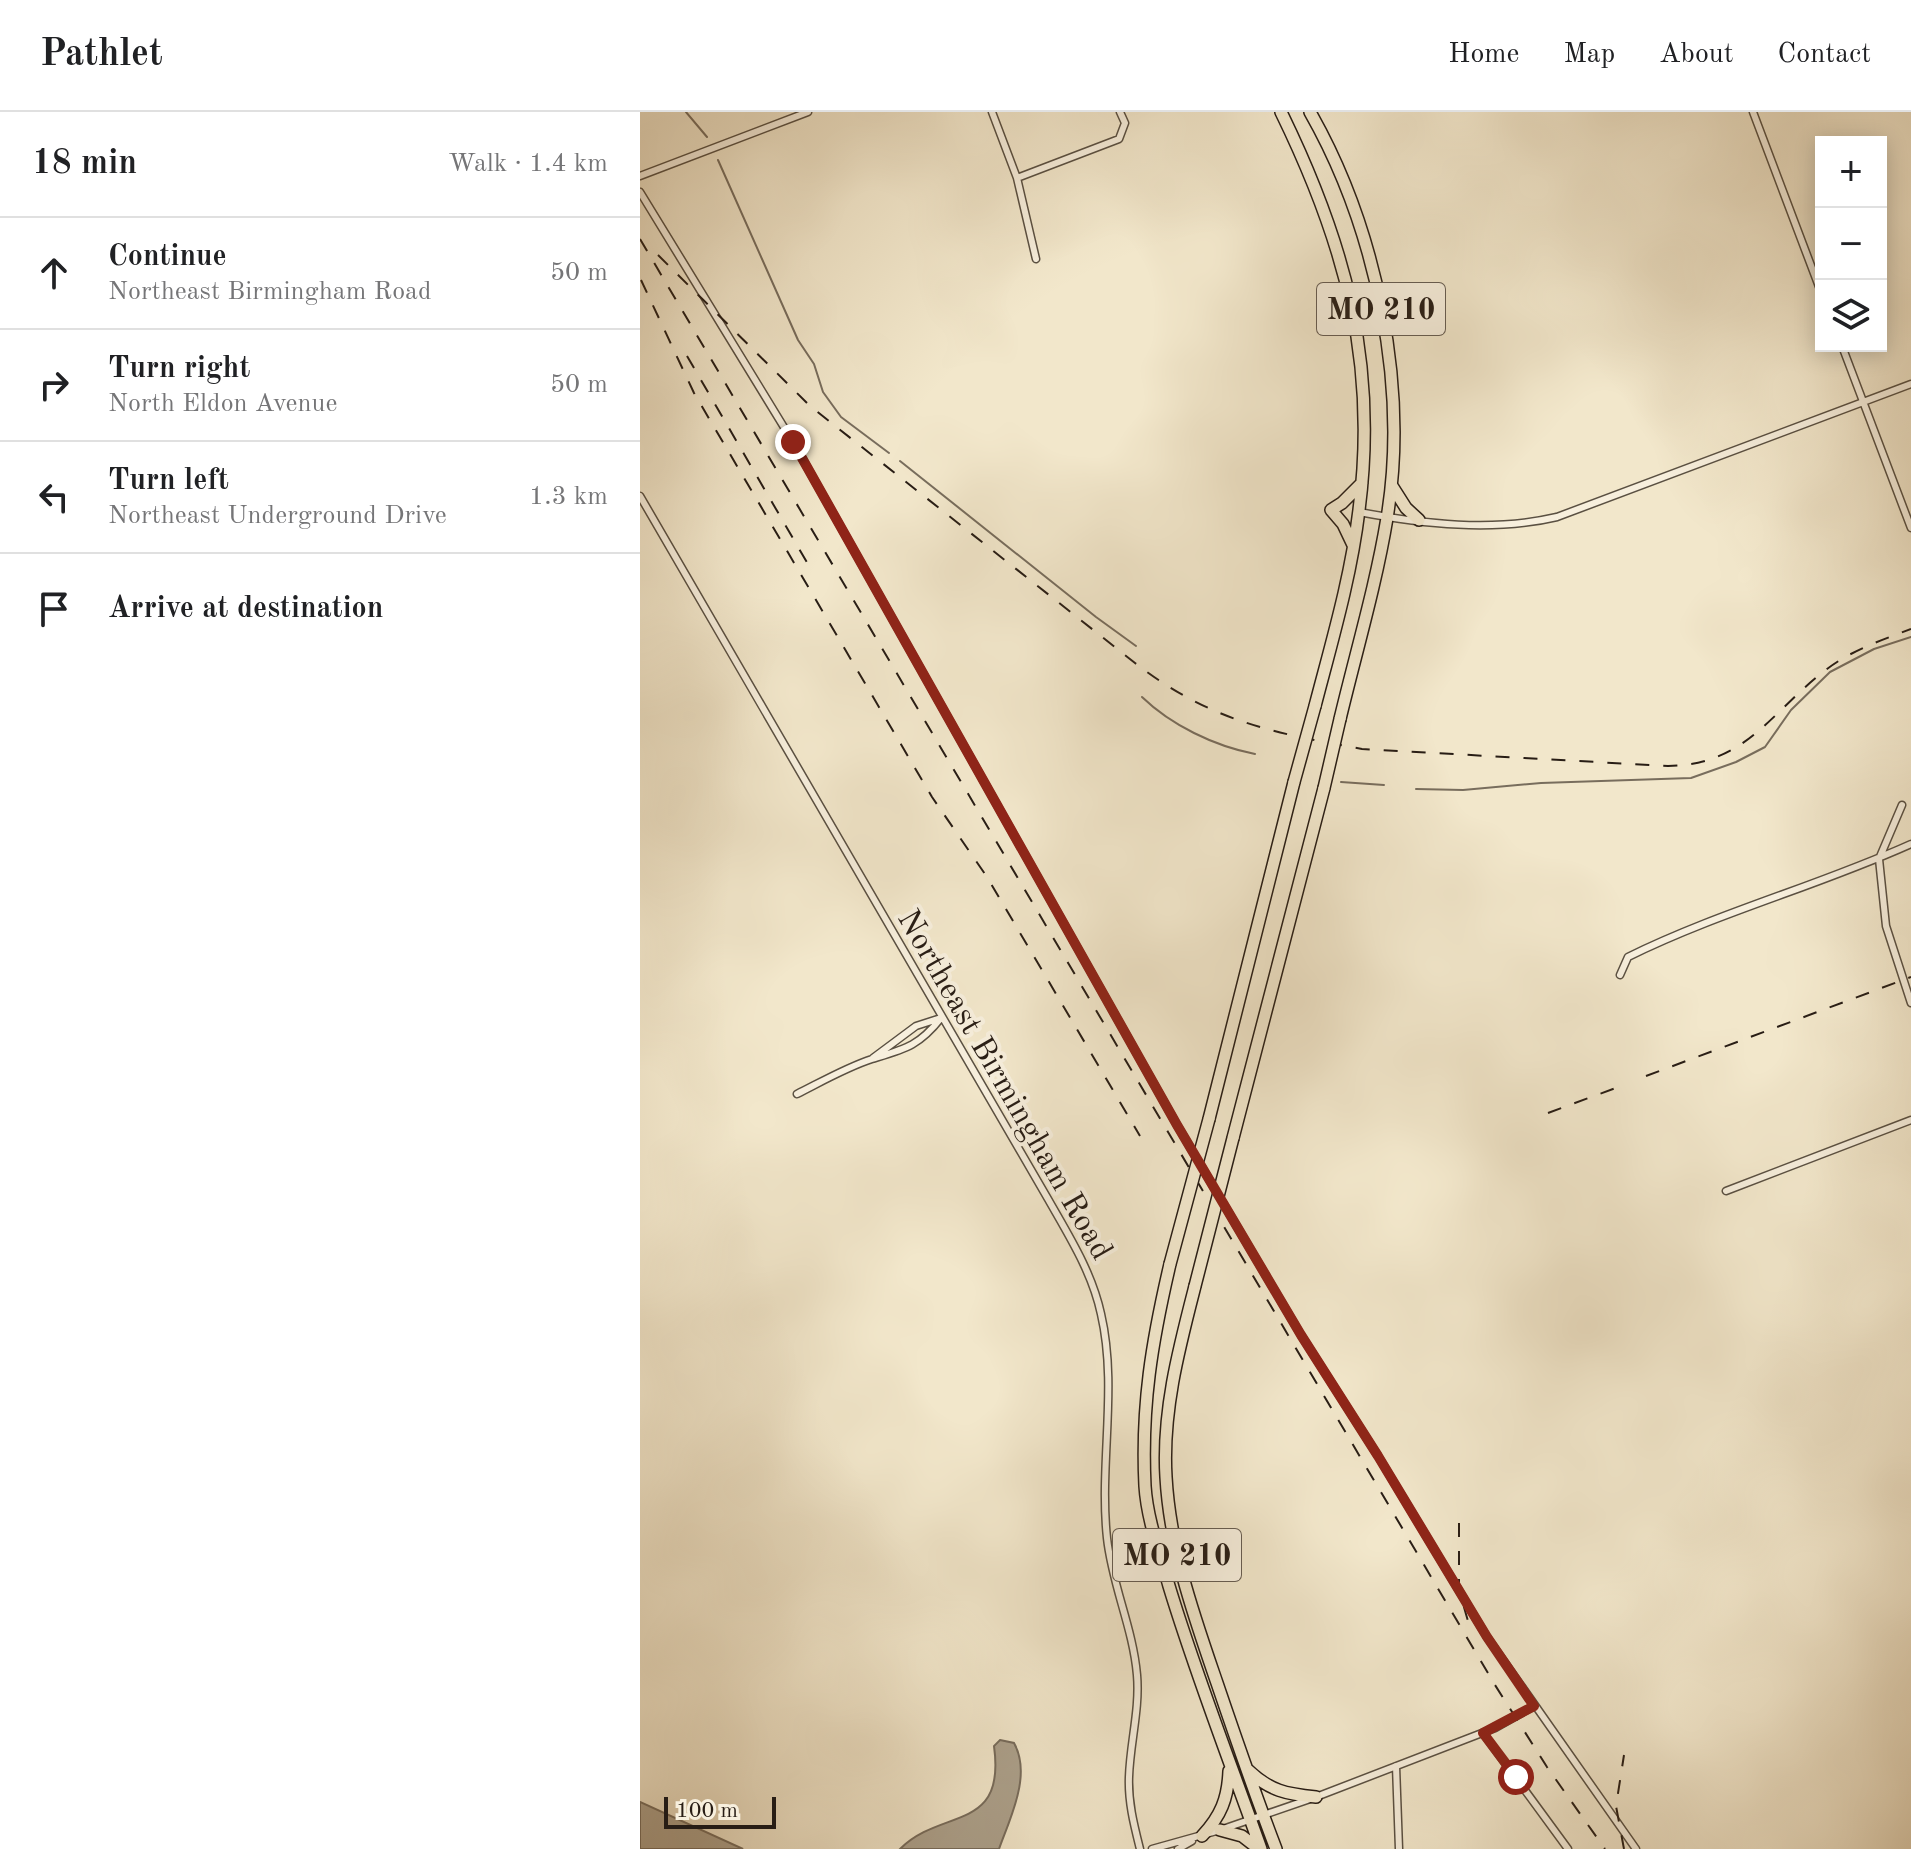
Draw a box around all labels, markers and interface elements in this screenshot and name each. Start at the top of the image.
text: Pathlet [40,36,163,74]
text: Home [1448,41,1519,69]
text: Map [1563,41,1615,69]
text: About [1659,41,1734,69]
text: Contact [1778,41,1871,69]
map controls [1815,136,1887,352]
button: + [1815,136,1887,208]
text: 18 min [32,147,137,181]
text: Walk · 1.4 km [448,151,608,177]
button: − [1815,208,1887,280]
text: Continue [108,242,227,272]
icon: ahead [32,251,76,295]
text: 50 m [550,260,608,286]
text: Northeast Birmingham Road [108,279,432,305]
button: layers [1815,280,1887,352]
road number: MO 210 [1317,283,1445,335]
text: Turn right [108,354,250,384]
icon: right [32,363,76,407]
text: 50 m [550,372,608,398]
text: North Eldon Avenue [108,391,337,417]
route end [775,424,811,460]
text: Turn left [108,466,229,496]
icon: left [32,475,76,519]
text: 1.3 km [529,484,608,510]
text: Northeast Underground Drive [108,503,447,529]
icon: arrive [32,587,76,631]
text: Arrive at destination [108,594,383,624]
street label: Northeast Birmingham Road [890,905,1117,1266]
road number: MO 210 [1113,1529,1241,1581]
route start [1498,1759,1534,1795]
scale bar [664,1793,776,1829]
text: 100 m [676,1800,738,1822]

